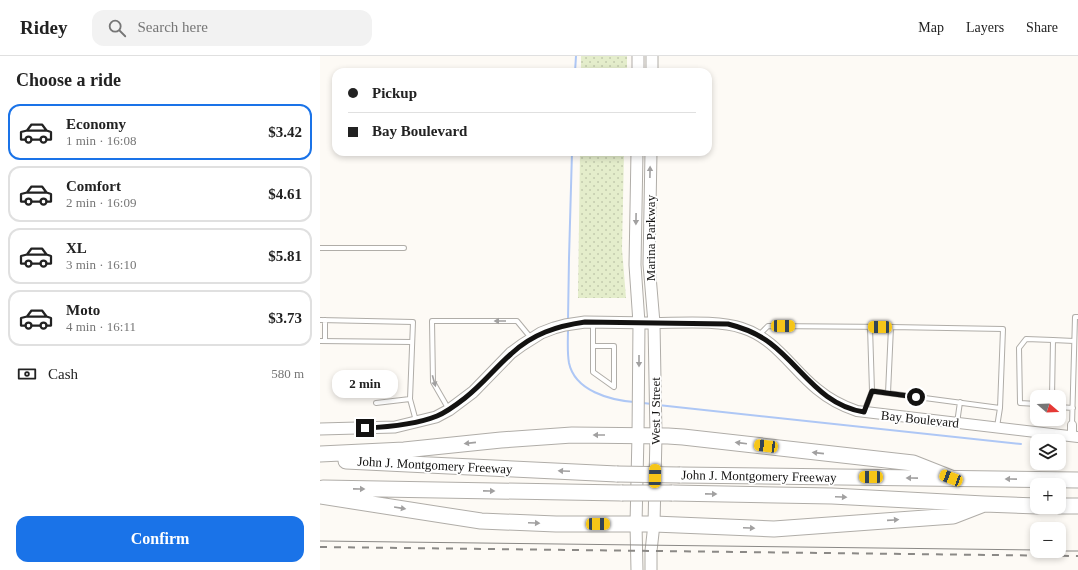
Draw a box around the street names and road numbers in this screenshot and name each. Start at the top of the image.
street label: Marina Parkway [643,194,658,281]
street label: West J Street [648,377,663,445]
street label: Bay Boulevard [880,407,960,431]
street label: John J. Montgomery Freeway [357,453,513,477]
street label: John J. Montgomery Freeway [681,467,837,485]

